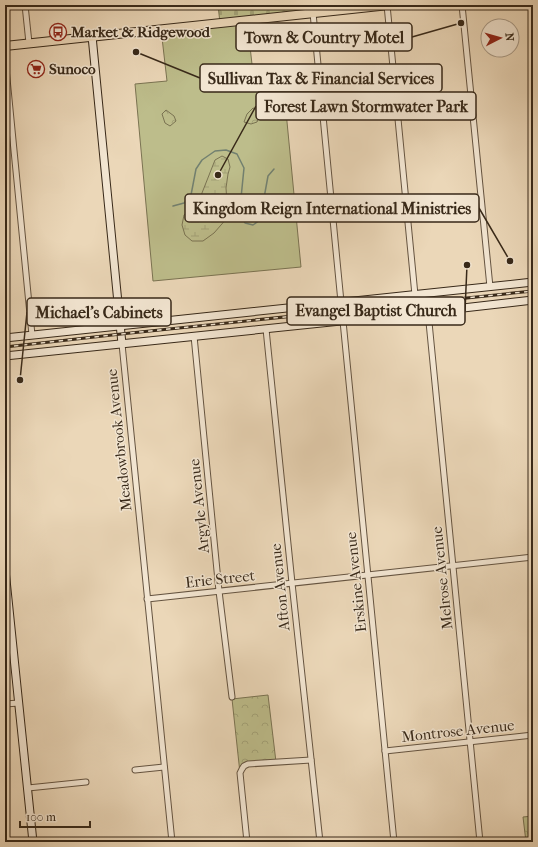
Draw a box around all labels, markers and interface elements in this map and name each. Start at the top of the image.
north arrow [480,18,520,58]
bus stop icon: Market & Ridgewood [48,22,68,42]
place label: Market & Ridgewood [70,23,211,41]
callout: Town & Country Motel [236,23,412,51]
text: Town & Country Motel [243,28,405,48]
text: N [503,32,516,42]
supermarket icon: Sunoco [26,59,46,79]
place label: Sunoco [49,60,96,78]
callout: Sullivan Tax & Financial Services [200,64,442,92]
text: Sullivan Tax & Financial Services [208,69,434,88]
callout: Forest Lawn Stormwater Park [256,92,476,120]
text: Forest Lawn Stormwater Park [263,97,469,116]
callout: Kingdom Reign International Ministries [185,194,479,222]
text: Kingdom Reign International Ministries [193,199,471,219]
callout: Evangel Baptist Church [287,297,465,325]
callout: Michael's Cabinets [27,298,171,326]
text: Evangel Baptist Church [295,301,458,321]
text: Michael's Cabinets [34,303,163,322]
street label: Meadowbrook Avenue [103,367,135,512]
street label: Argyle Avenue [185,457,213,555]
street label: Melrose Avenue [428,525,456,630]
street label: Erskine Avenue [342,530,370,633]
street label: Afton Avenue [266,542,294,633]
street label: Erie Street [184,566,256,592]
street label: Montrose Avenue [401,716,516,746]
scale bar [20,803,90,829]
text: 100 m [26,810,56,824]

